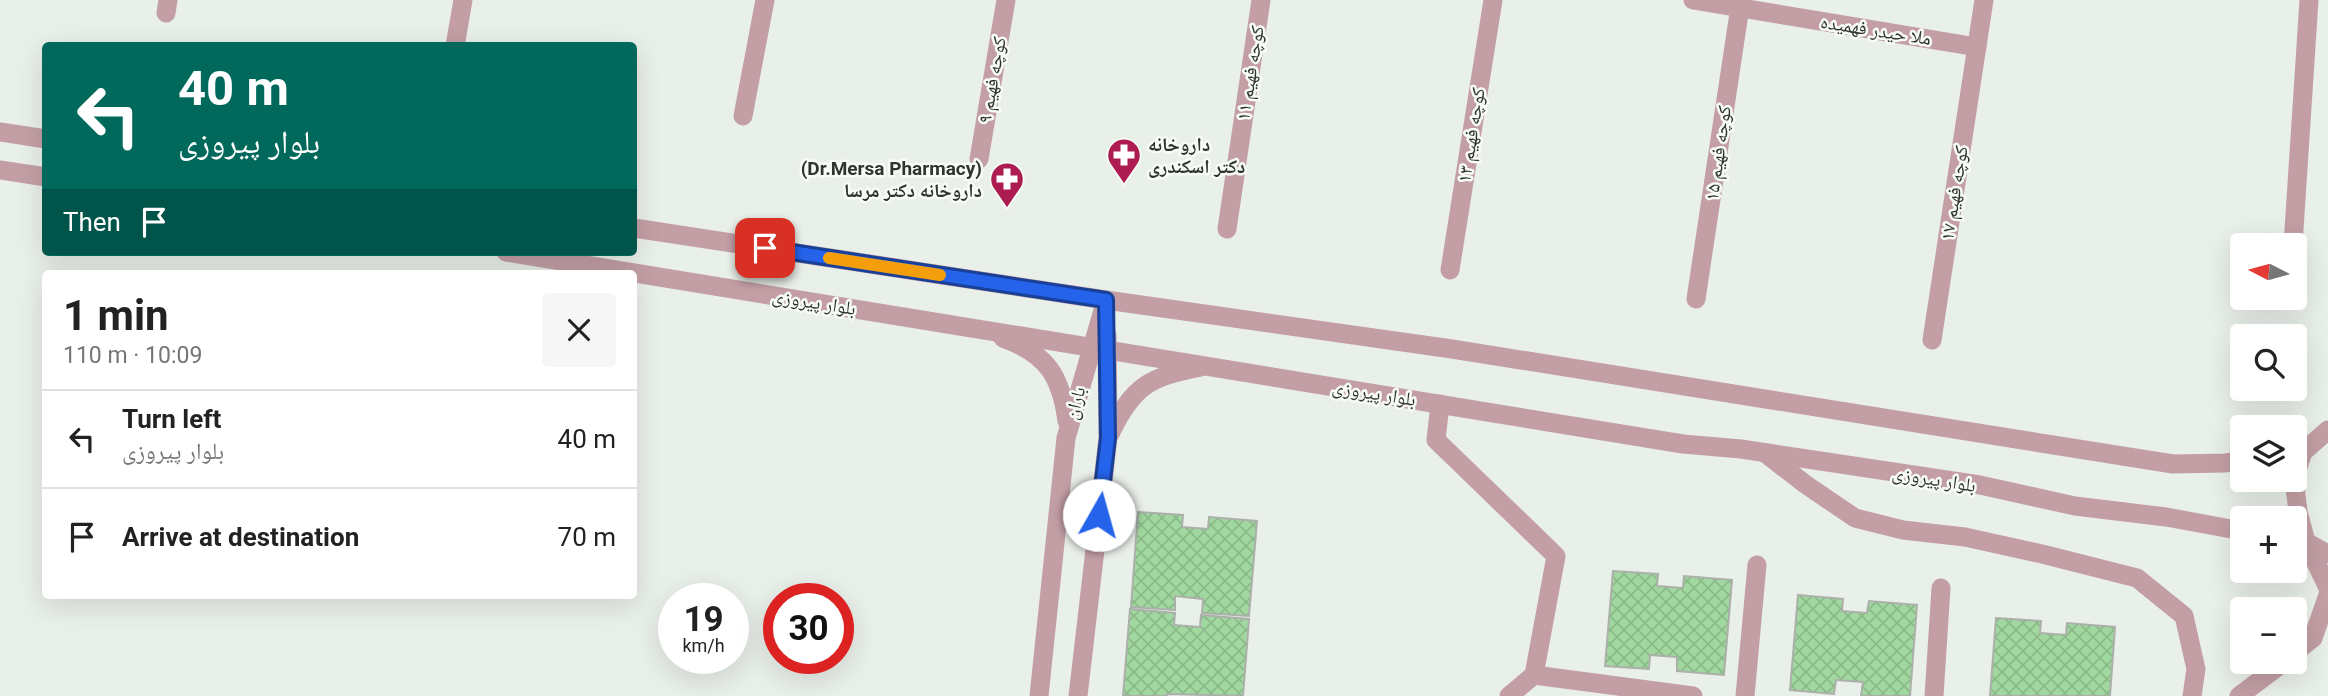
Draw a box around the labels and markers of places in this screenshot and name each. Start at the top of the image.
place label: داروخانه دکتر اسکندری [1148,133,1245,178]
pharmacy icon: داروخانه دکتر اسکندری [1105,136,1143,185]
place label: (Dr.Mersa Pharmacy) داروخانه دکتر مرسا [801,157,982,202]
pharmacy icon: (Dr.Mersa Pharmacy) داروخانه دکتر مرسا [988,160,1026,209]
pin [735,218,795,278]

